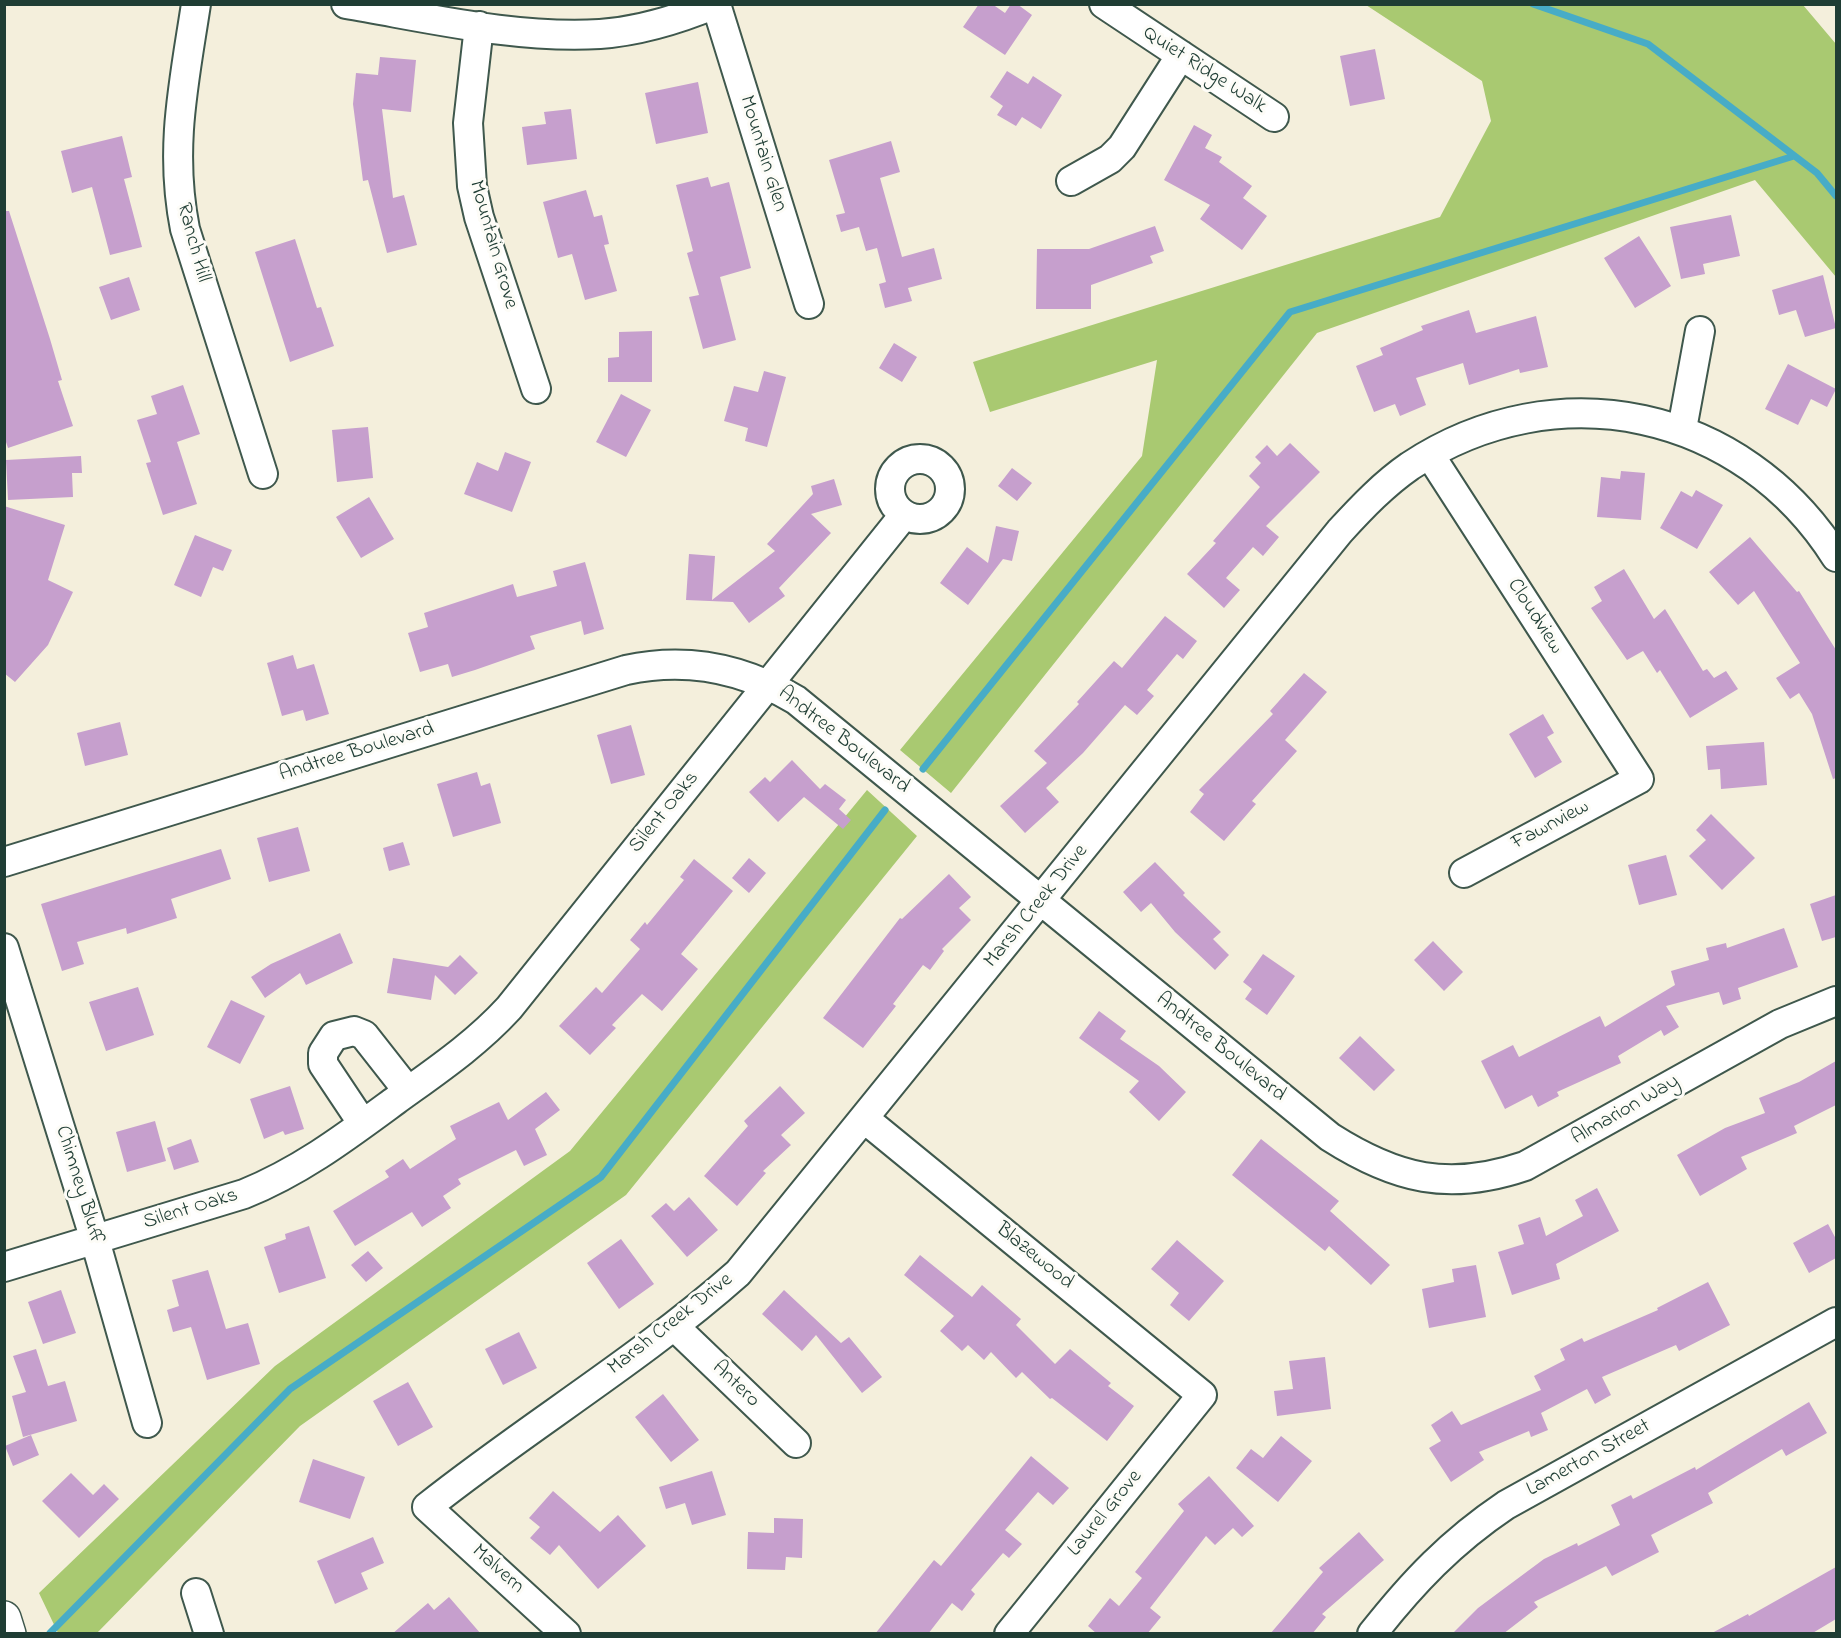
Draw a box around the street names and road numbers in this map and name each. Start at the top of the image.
street label: Quiet Ridge Walk [1137,22,1271,120]
street label: Mountain Glen [732,93,792,215]
street label: Mountain Grove [462,178,522,312]
street label: Ranch Hill [169,201,215,285]
street label: Cloudview [1500,575,1568,659]
street label: Andtree Boulevard [772,682,914,800]
street label: Andtree Boulevard [277,717,437,789]
street label: Silent Oaks [624,767,706,859]
street label: Fawnview [1508,795,1594,857]
street label: Marsh Creek Drive [979,840,1095,974]
street label: Andtree Boulevard [1150,988,1290,1108]
street label: Almarion Way [1568,1070,1684,1152]
street label: Chimney Bluff [48,1123,108,1247]
street label: Silent Oaks [141,1184,241,1236]
street label: Blazewood [990,1218,1078,1296]
street label: Marsh Creek Drive [603,1268,739,1382]
street label: Antero [706,1356,764,1414]
street label: Lamerton Street [1523,1415,1655,1503]
street label: Laurel Grove [1063,1465,1149,1563]
street label: Malvern [465,1540,529,1600]

